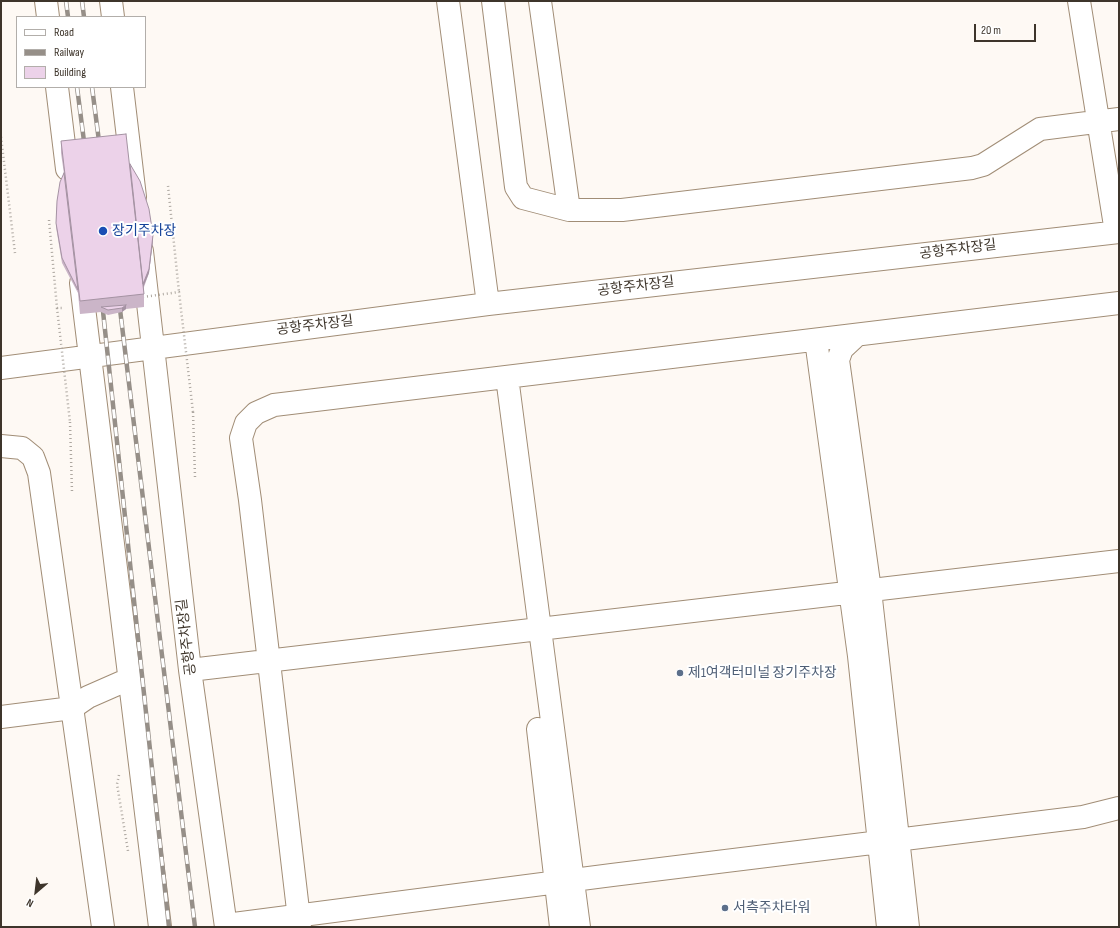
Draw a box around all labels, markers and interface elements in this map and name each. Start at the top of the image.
legend [16,16,146,88]
scale bar [976,16,1038,42]
text: 20 m [981,23,1001,38]
text: Road [54,25,74,40]
text: Railway [54,45,84,60]
text: Building [54,65,86,80]
place label: 장기주차장 [112,223,176,239]
marker: 장기주차장 [97,225,109,237]
street label: 공항주차장길 [919,237,997,263]
street label: 공항주차장길 [597,274,675,300]
street label: 공항주차장길 [276,313,354,339]
street label: 공항주차장길 [174,598,200,676]
place label: 제1여객터미널 장기주차장 [688,665,837,681]
marker: 제1여객터미널 장기주차장 [675,668,685,678]
north arrow [16,872,56,912]
text: N [24,896,36,910]
place label: 서측주차타워 [733,900,810,916]
marker: 서측주차타워 [720,903,730,913]

